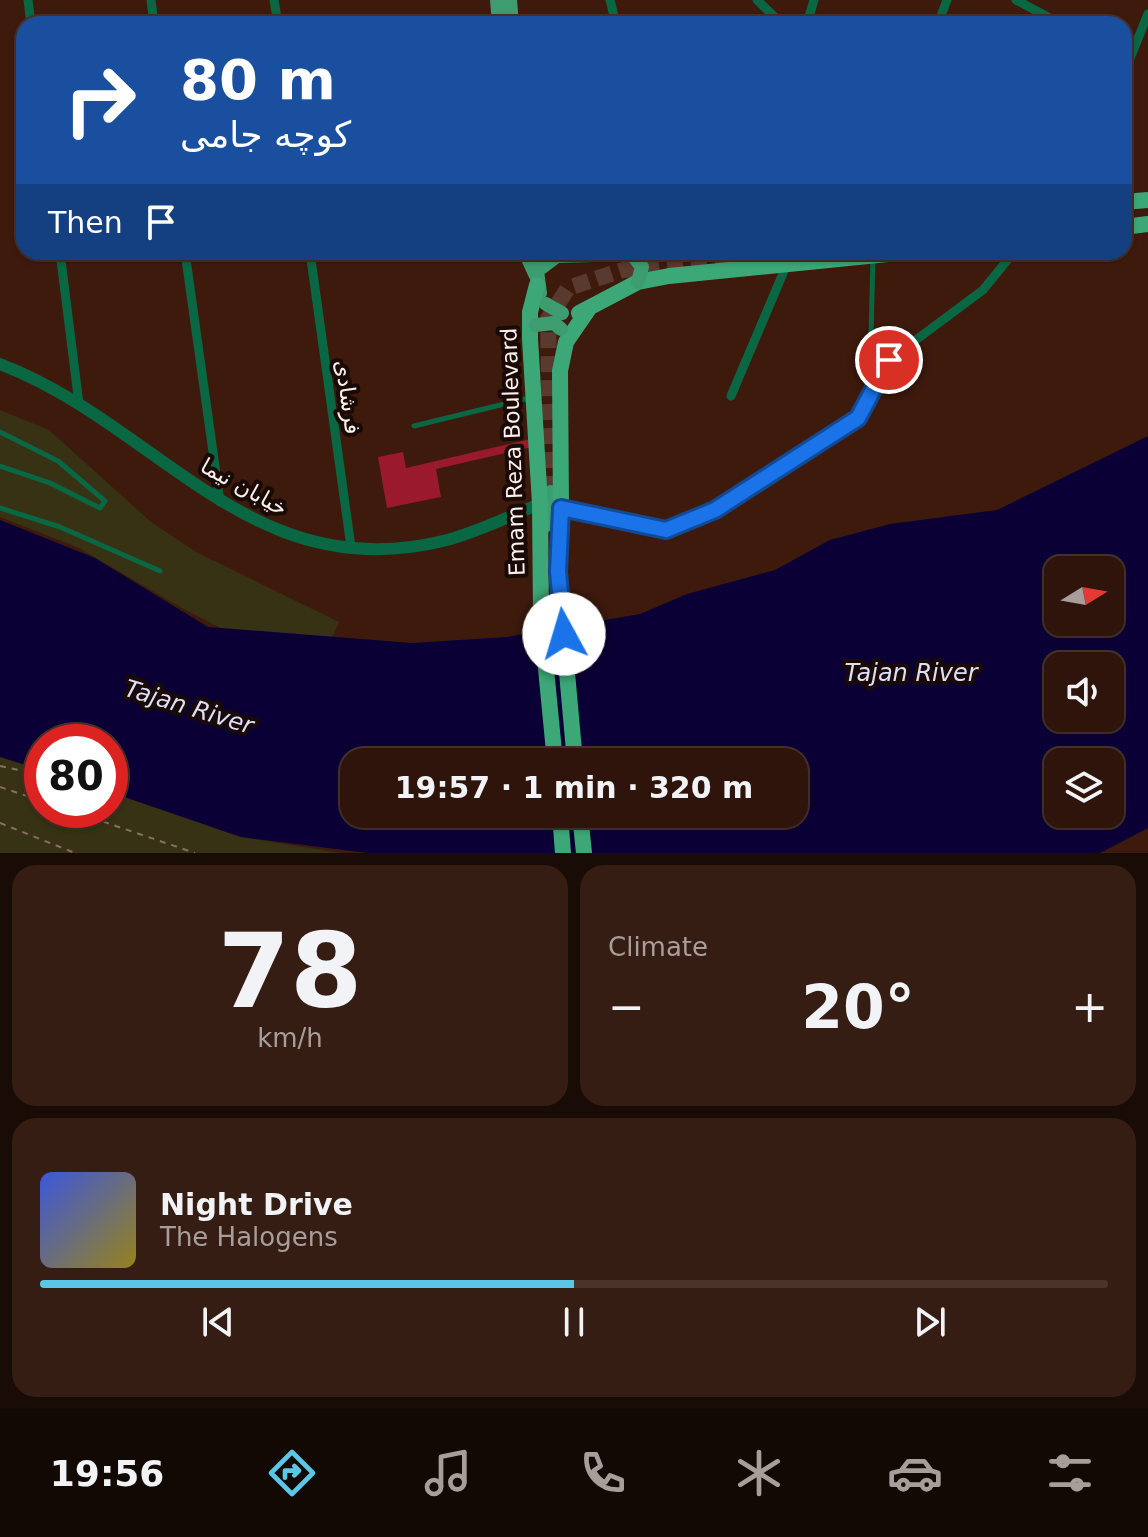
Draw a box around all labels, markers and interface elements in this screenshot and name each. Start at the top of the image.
text: 80 m [180,47,336,112]
icon: right [48,48,152,152]
text: کوچه جامی [180,114,351,155]
icon: arrive [139,200,183,244]
text: Then [48,205,123,240]
pin [855,326,923,394]
street label: Emam Reza Boulevard [496,327,530,577]
icon: arrive [867,338,911,382]
street label: فرشادی [330,358,366,436]
street label: خیابان نیما [196,453,292,521]
north arrow [1044,556,1124,636]
map controls [1044,556,1124,828]
position arrow [522,592,606,676]
button: sound [1044,652,1124,732]
water label: Tajan River [844,659,980,687]
water label: Tajan River [121,674,259,740]
speed limit sign: 80 [24,724,128,828]
button: layers [1044,748,1124,828]
text: 19:57 · 1 min · 320 m [395,770,753,805]
text: 78 [218,910,362,1032]
text: Climate [608,932,708,962]
text: 20° [801,972,915,1042]
text: − [608,981,645,1032]
text: + [1071,981,1108,1032]
text: km/h [257,1023,323,1053]
text: Night Drive [160,1187,353,1222]
text: The Halogens [160,1222,338,1252]
icon: previous [196,1300,240,1344]
icon: pause [552,1300,596,1344]
icon: next [908,1300,952,1344]
icon: directions [264,1445,320,1501]
icon: music [420,1445,476,1501]
icon: phone [575,1445,631,1501]
icon: climate [731,1445,787,1501]
icon: car [887,1445,943,1501]
icon: filters [1042,1445,1098,1501]
text: 19:56 [50,1453,164,1494]

